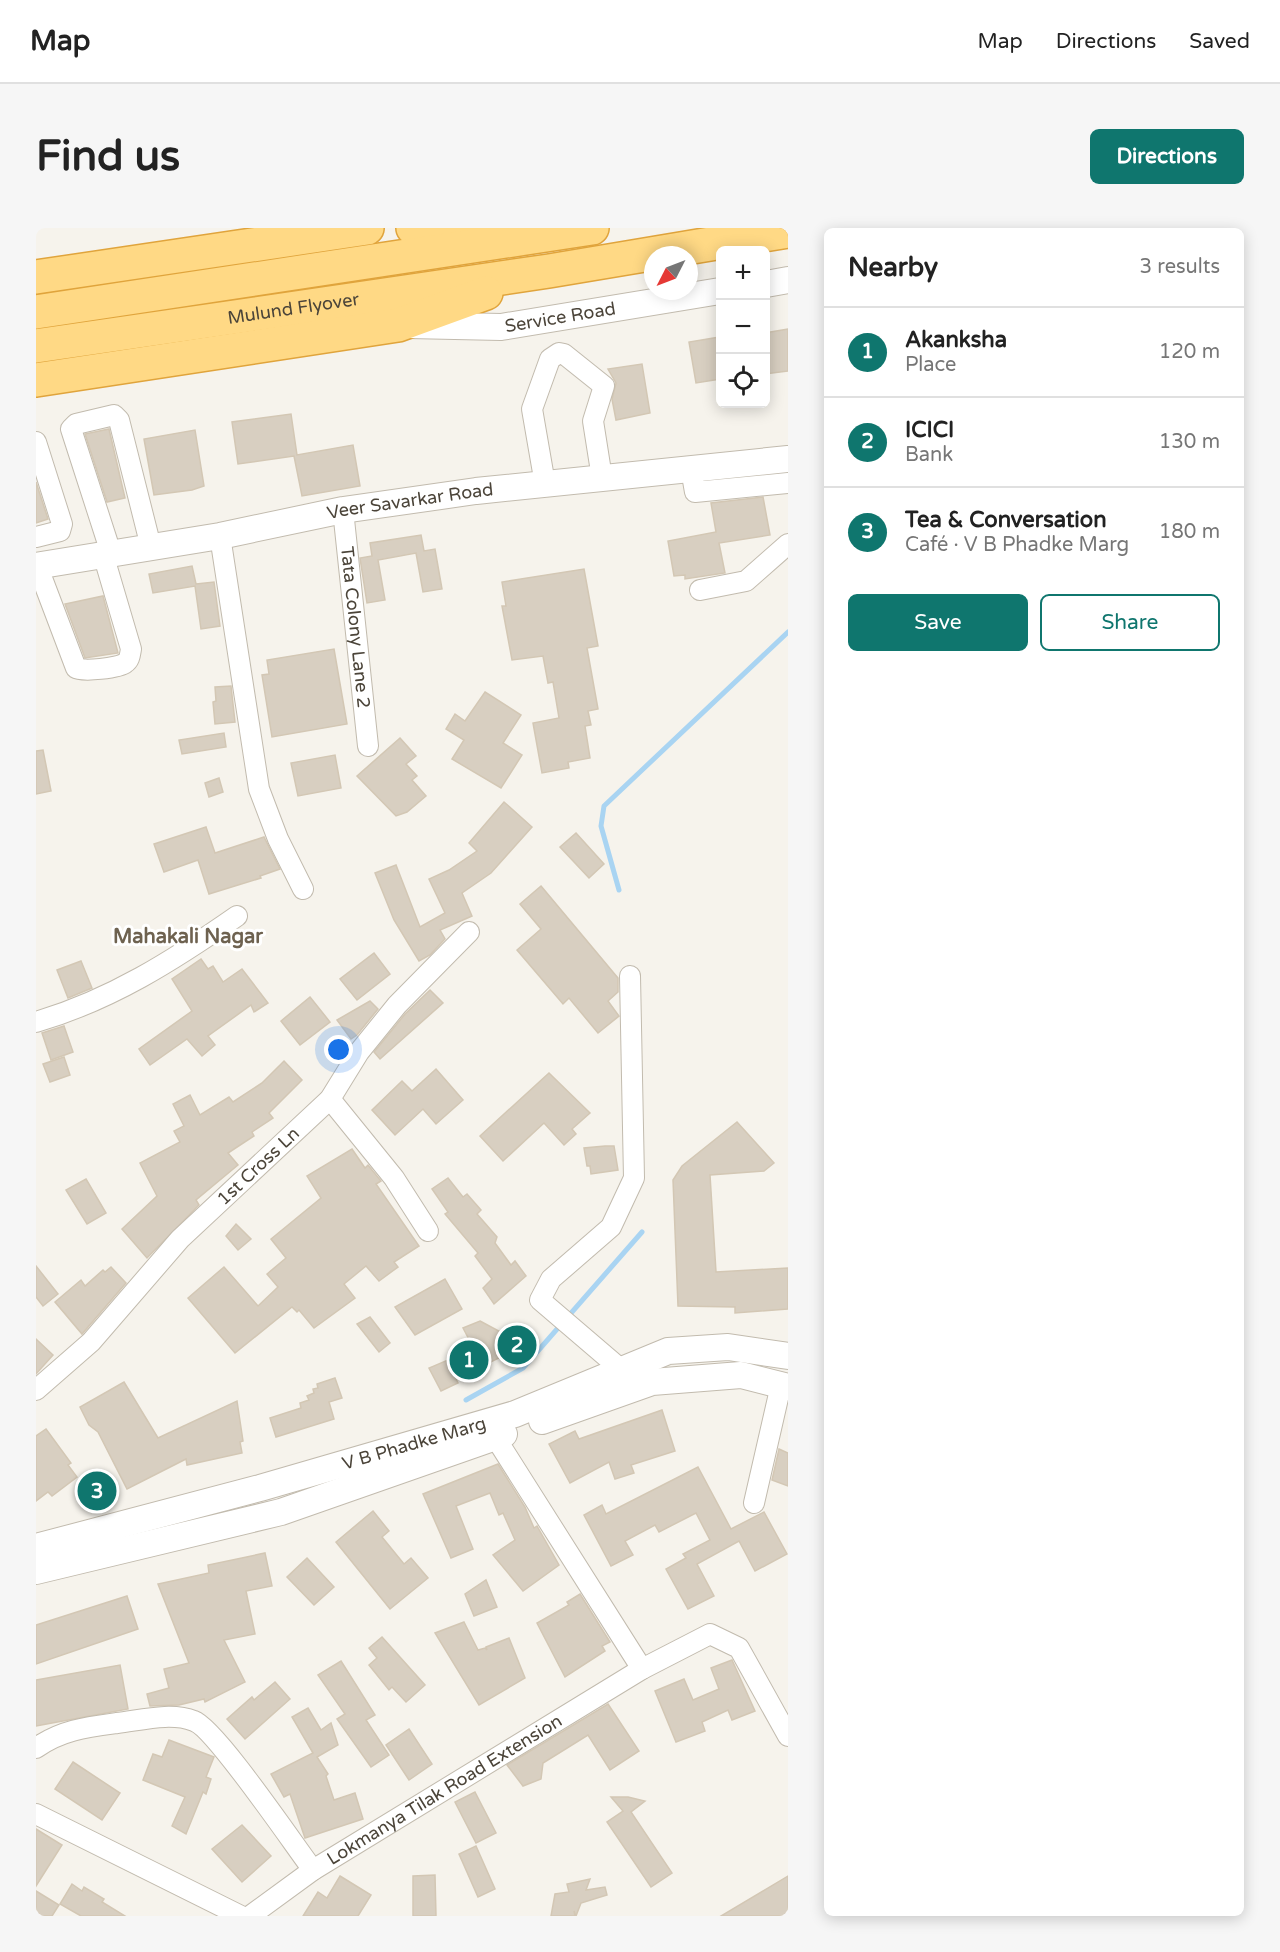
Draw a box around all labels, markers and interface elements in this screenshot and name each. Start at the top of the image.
text: Map [30,24,90,58]
text: Map [977,29,1023,54]
text: Directions [1056,29,1156,54]
text: Saved [1189,29,1250,54]
button: Directions [1090,129,1244,184]
text: Find us [36,131,180,182]
north arrow [644,246,698,300]
map controls [716,246,770,408]
button: + [716,246,770,300]
text: Nearby [848,252,938,283]
text: 3 results [1140,255,1220,279]
street label: Mulund Flyover [226,288,361,329]
street label: Service Road [503,297,617,337]
button: − [716,300,770,354]
text: Akanksha [905,327,1007,353]
text: 1 [861,340,874,364]
text: 120 m [1159,340,1220,364]
text: Place [905,353,956,377]
button: locate [716,354,770,408]
text: ICICI [905,417,954,443]
text: 2 [861,430,874,454]
text: 130 m [1159,430,1220,454]
text: Bank [905,443,953,467]
street label: Veer Savarkar Road [325,478,494,524]
text: Tea & Conversation [905,507,1107,533]
text: 3 [861,520,874,544]
text: 180 m [1159,520,1220,544]
text: Café · V B Phadke Marg [905,533,1129,557]
street label: Tata Colony Lane 2 [336,545,375,709]
button: Save [848,594,1028,651]
button: Share [1040,594,1220,651]
district label: Mahakali Nagar [113,925,263,949]
your location [324,1035,353,1064]
street label: 1st Cross Ln [212,1122,304,1210]
pin: 2 [498,1322,536,1368]
pin: 1 [450,1338,488,1382]
street label: V B Phadke Marg [339,1412,489,1475]
pin: 3 [78,1468,116,1514]
street label: Lokmanya Tilak Road Extension [323,1710,566,1870]

